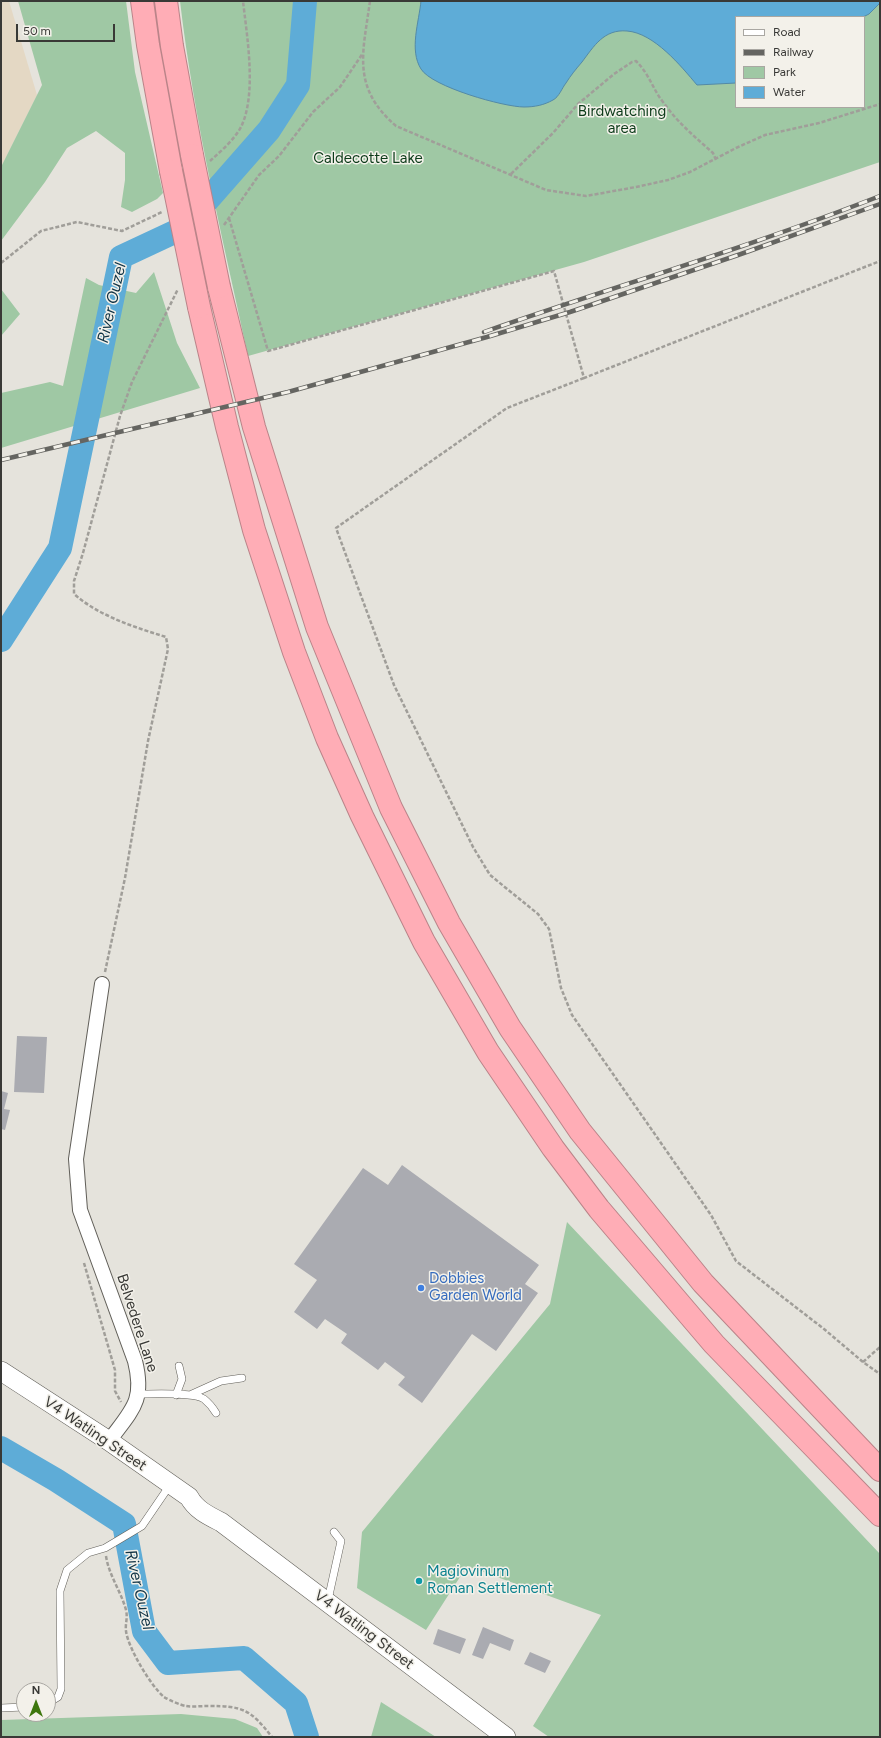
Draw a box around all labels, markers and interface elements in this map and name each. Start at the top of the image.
scale bar [18,16,117,42]
legend [735,16,865,108]
text: 50 m [23,24,51,38]
text: Road [773,25,801,39]
text: Railway [773,45,814,59]
text: Park [773,65,796,79]
text: Water [773,85,805,99]
park label: Birdwatching area [578,103,666,138]
park label: Caldecotte Lake [313,150,423,168]
water label: River Ouzel [93,261,131,345]
place label: Dobbies Garden World [429,1270,522,1305]
street label: Belvedere Lane [113,1272,161,1374]
marker: Dobbies Garden World [416,1283,426,1293]
street label: V4 Watling Street [40,1393,150,1475]
water label: River Ouzel [120,1548,158,1632]
place label: Magiovinum Roman Settlement [427,1563,553,1598]
marker: Magiovinum Roman Settlement [414,1576,424,1586]
street label: V4 Watling Street [311,1587,417,1673]
north arrow [16,1682,56,1722]
text: N [32,1684,40,1697]

